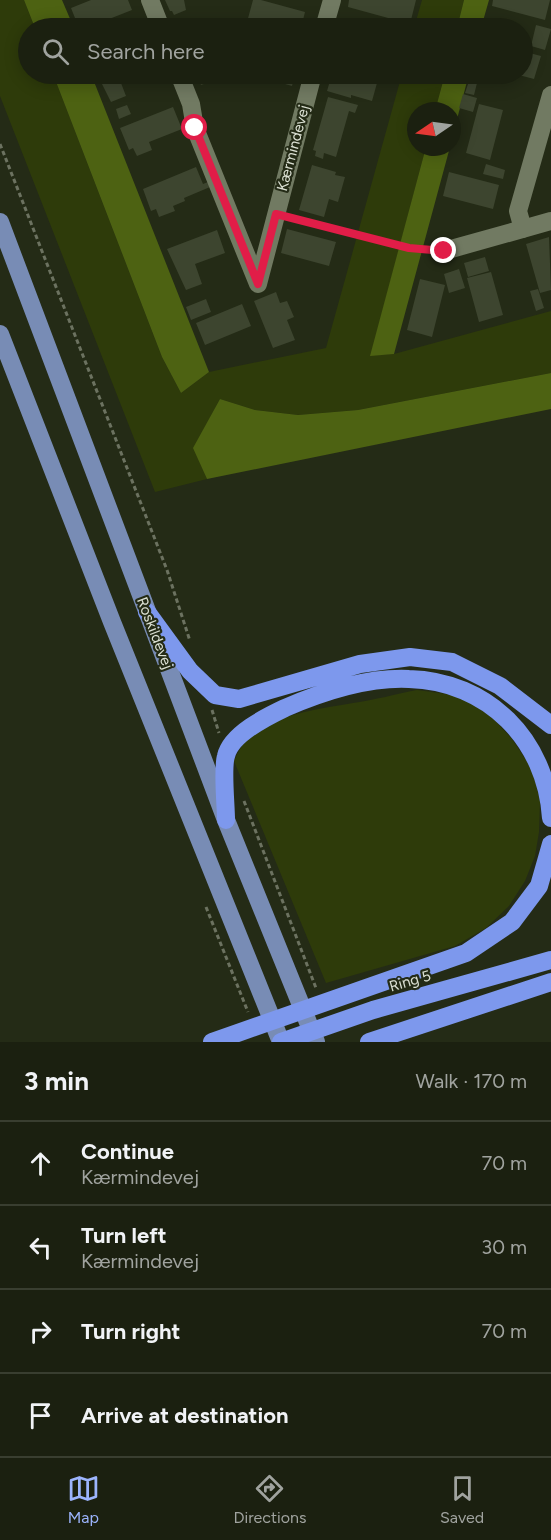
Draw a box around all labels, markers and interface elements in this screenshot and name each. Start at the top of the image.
search box [18,18,533,84]
icon: search [39,35,72,68]
text: Search here [87,38,205,65]
north arrow [407,102,461,156]
street label: Kærmindevej [273,103,313,193]
route start [181,114,207,140]
route end [430,237,456,263]
street label: Roskildevej [133,594,177,672]
street label: Ring 5 [387,967,433,995]
text: 3 min [24,1065,89,1097]
text: Walk · 170 m [416,1069,527,1093]
text: Continue [81,1138,174,1165]
icon: ahead [24,1147,57,1180]
text: 70 m [481,1151,527,1175]
text: Kærmindevej [81,1165,199,1189]
text: Turn left [81,1222,167,1249]
icon: left [24,1231,57,1264]
text: 30 m [481,1235,527,1259]
text: Kærmindevej [81,1249,199,1273]
icon: right [24,1315,57,1348]
text: Turn right [81,1318,180,1345]
text: 70 m [481,1319,527,1343]
icon: arrive [24,1399,57,1432]
text: Arrive at destination [81,1402,289,1429]
tab: Map [67,1472,100,1527]
tab: Directions [233,1472,306,1527]
tab: Saved [440,1472,484,1527]

